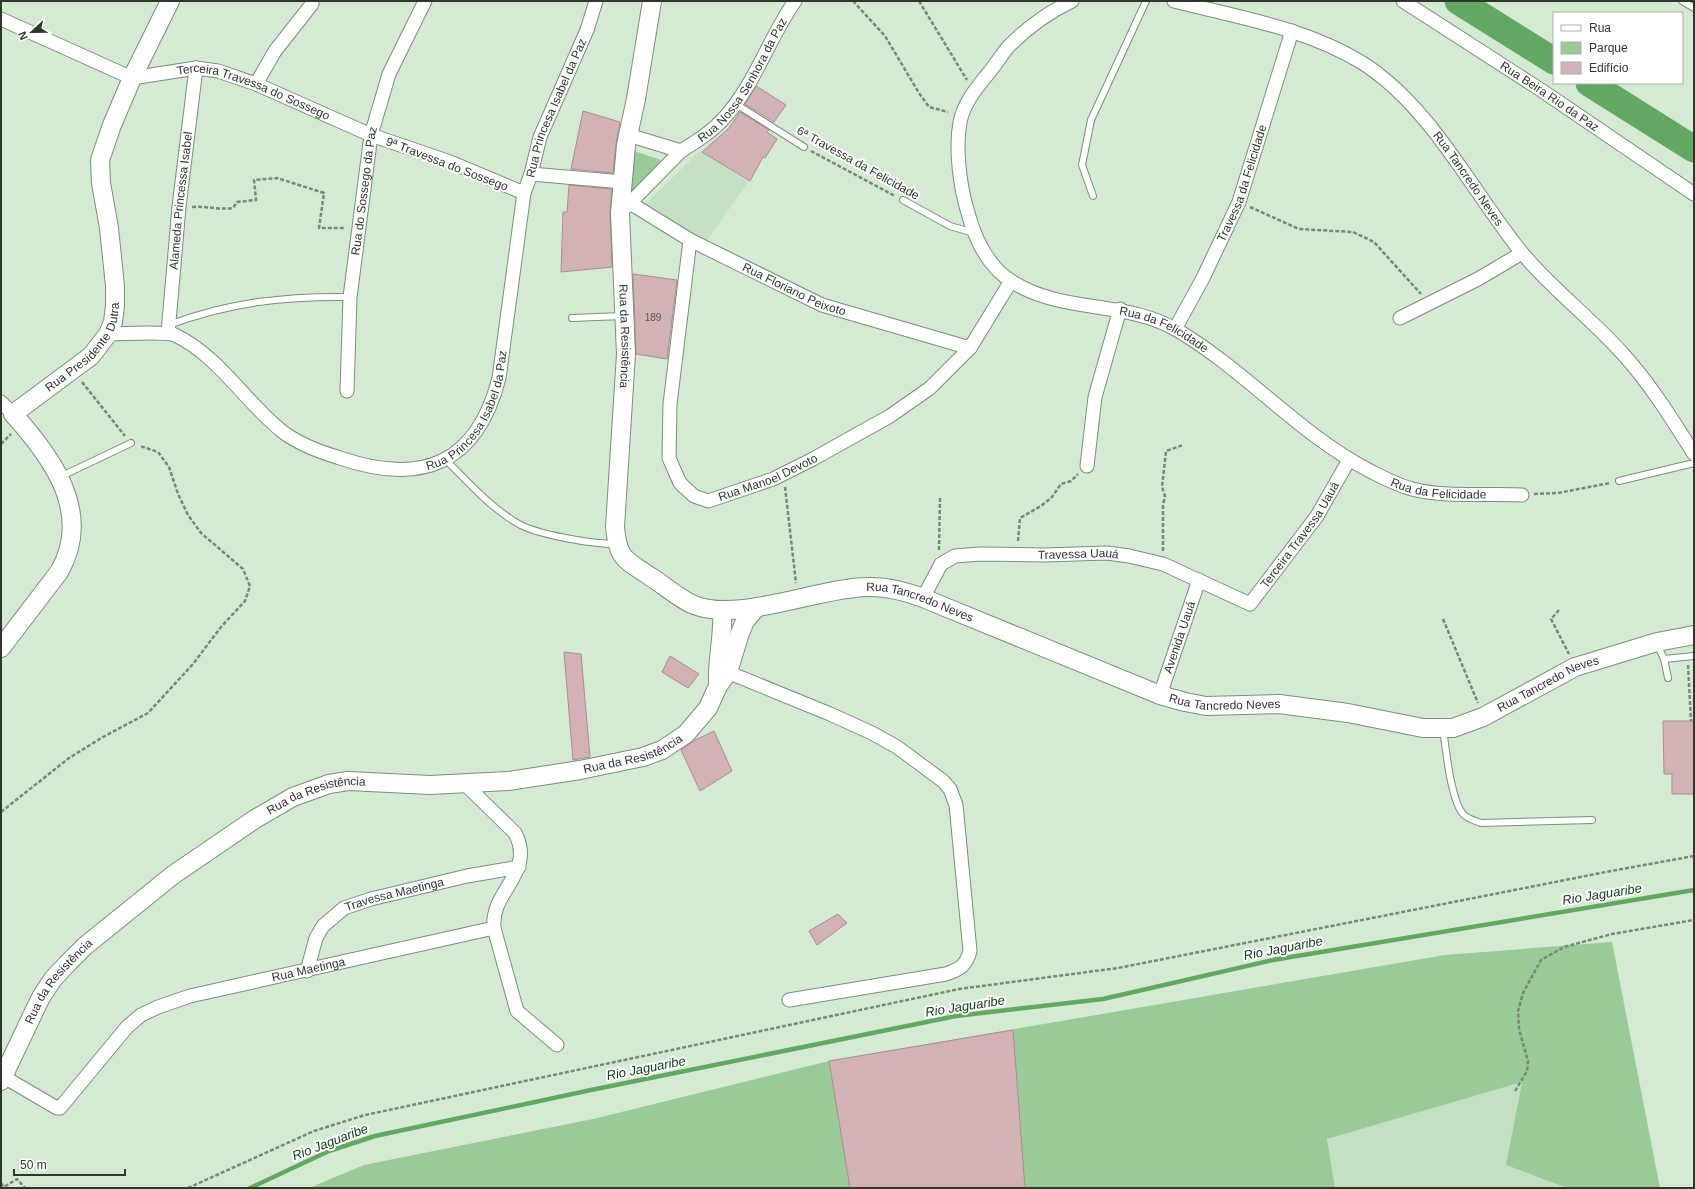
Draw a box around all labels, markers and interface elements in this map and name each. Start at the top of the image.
north arrow [12,12,52,52]
legend [1553,12,1683,84]
street label: Rua Nossa Senhora da Paz [695,15,790,145]
text: Rua [1589,21,1611,35]
text: N [16,30,30,42]
street label: Rua Princesa Isabel da Paz [523,36,589,179]
text: Parque [1589,41,1628,55]
street label: Rua Beira Rio da Paz [1498,59,1602,134]
street label: Terceira Travessa do Sossego [176,61,332,123]
text: Edifício [1589,61,1629,75]
street label: 6ª Travessa da Felicidade [794,123,922,203]
street label: Travessa da Felicidade [1214,123,1270,244]
street label: Rua do Sossego da Paz [348,125,380,256]
street label: Rua Tancredo Neves [1430,129,1506,229]
street label: Alameda Princessa Isabel [167,131,195,270]
street label: 9ª Travessa do Sossego [384,134,510,194]
street label: Rua Floriano Peixoto [740,260,848,319]
street label: Rua da Resistência [616,284,633,389]
street label: Rua Presidente Dutra [43,302,122,395]
street label: Rua da Felicidade [1118,304,1211,356]
house number: 189 [645,312,662,323]
street label: Rua Princesa Isabel da Paz [424,350,510,473]
street label: Rua Manoel Devoto [717,451,820,504]
street label: Rua da Felicidade [1389,475,1487,502]
street label: Terceira Travessa Uauá [1258,479,1342,591]
street label: Travessa Uauá [1038,546,1120,562]
street label: Rua Tancredo Neves [866,580,975,625]
street label: Avenida Uauá [1161,599,1198,675]
street label: Rua Tancredo Neves [1495,653,1601,715]
street label: Rua Tancredo Neves [1167,691,1280,713]
street label: Rua da Resistência [582,731,685,776]
street label: Rua da Resistência [264,774,366,818]
street label: Travessa Maetinga [343,875,446,914]
water label: Rio Jaguaribe [1561,880,1643,908]
water label: Rio Jaguaribe [1242,933,1324,963]
street label: Rua da Resistência [22,936,95,1026]
street label: Rua Maetinga [270,954,347,984]
water label: Rio Jaguaribe [924,992,1006,1020]
water label: Rio Jaguaribe [605,1053,687,1083]
water label: Rio Jaguaribe [290,1121,370,1163]
scale bar [14,1151,125,1177]
text: 50 m [20,1158,47,1172]

